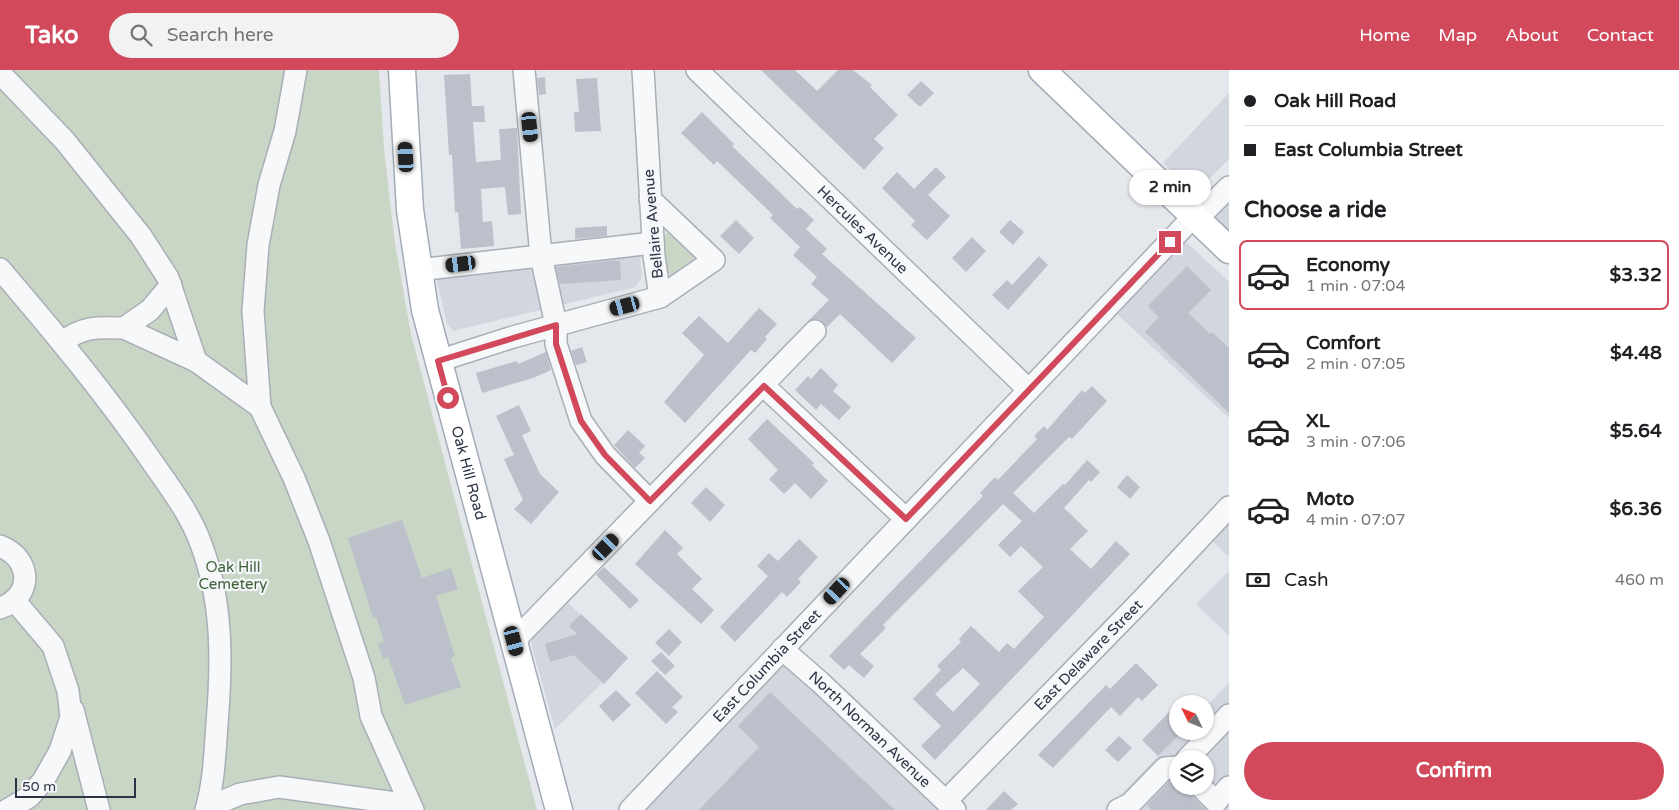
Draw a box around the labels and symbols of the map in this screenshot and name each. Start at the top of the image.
car [520,111,539,143]
car [397,142,414,172]
street label: Bellaire Avenue [639,168,667,280]
callout: 2 min [1129,170,1211,204]
street label: Hercules Avenue [813,182,912,278]
route end [1159,231,1181,253]
car [445,255,476,273]
car [608,295,641,317]
route start [437,387,459,409]
street label: Oak Hill Road [447,424,490,522]
car [590,531,621,563]
park label: Oak Hill Cemetery [199,558,267,593]
car [821,575,852,607]
street label: East Delaware Street [1031,596,1146,714]
street label: East Columbia Street [709,605,825,726]
car [502,625,525,657]
street label: North Norman Avenue [805,667,935,791]
north arrow [1169,695,1214,740]
scale bar [15,775,136,798]

